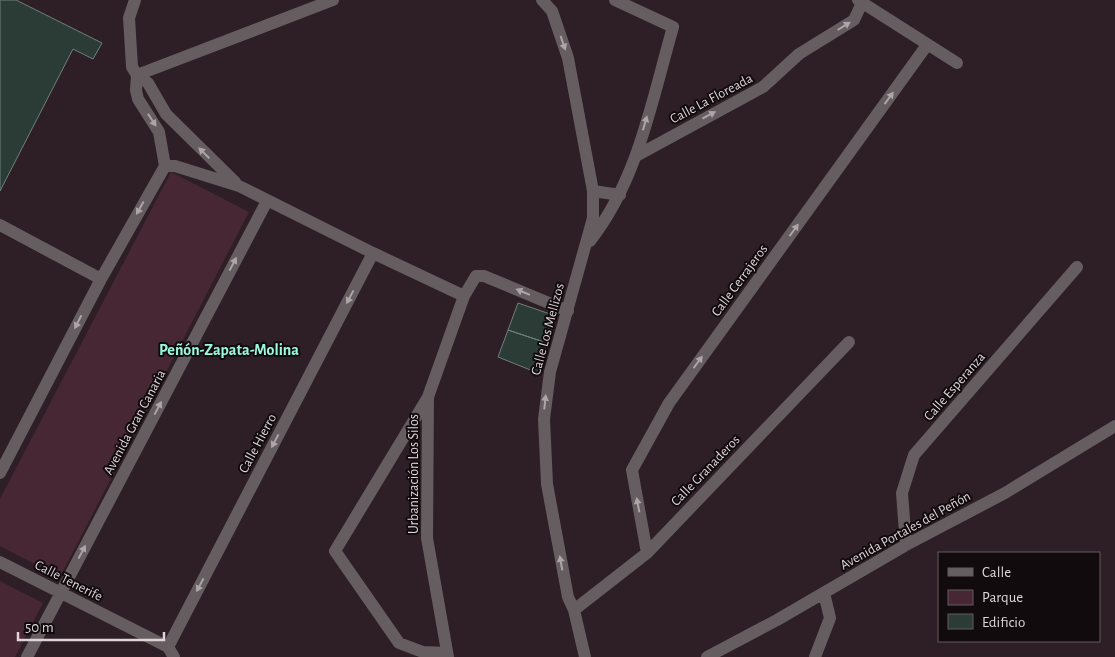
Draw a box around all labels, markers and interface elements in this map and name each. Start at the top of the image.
one-way arrow [837,22,850,31]
one-way arrow [559,36,567,51]
street label: Calle La Floreada [668,71,756,127]
one-way arrow [884,91,894,105]
one-way arrow [702,111,716,119]
one-way arrow [147,113,156,126]
one-way arrow [642,115,650,130]
one-way arrow [198,147,210,159]
one-way arrow [135,201,144,215]
one-way arrow [788,224,799,237]
street label: Calle Cerrajeros [709,242,770,319]
one-way arrow [229,257,237,272]
street label: Calle Los Mellizos [529,282,567,377]
one-way arrow [516,288,530,296]
one-way arrow [346,289,354,304]
one-way arrow [74,315,82,329]
district label: Peñón-Zapata-Molina [159,342,299,358]
street label: Calle Esperanza [922,350,988,423]
one-way arrow [693,356,704,369]
street label: Avenida Gran Canaria [101,367,169,477]
one-way arrow [541,394,549,410]
one-way arrow [154,401,162,415]
street label: Calle Hierro [237,411,279,475]
street label: Urbanización Los Silos [407,414,421,534]
one-way arrow [271,433,279,448]
street label: Calle Granaderos [669,433,743,509]
street label: Avenida Portales del Peñón [838,489,973,573]
one-way arrow [634,496,642,512]
one-way arrow [78,545,86,559]
legend [938,552,1100,642]
one-way arrow [557,555,565,571]
street label: Calle Tenerife [32,558,105,604]
text: Calle [982,565,1011,580]
one-way arrow [196,578,204,592]
text: Parque [982,590,1023,605]
scale bar [18,610,164,642]
text: Edificio [982,615,1025,630]
text: 50 m [25,620,54,635]

